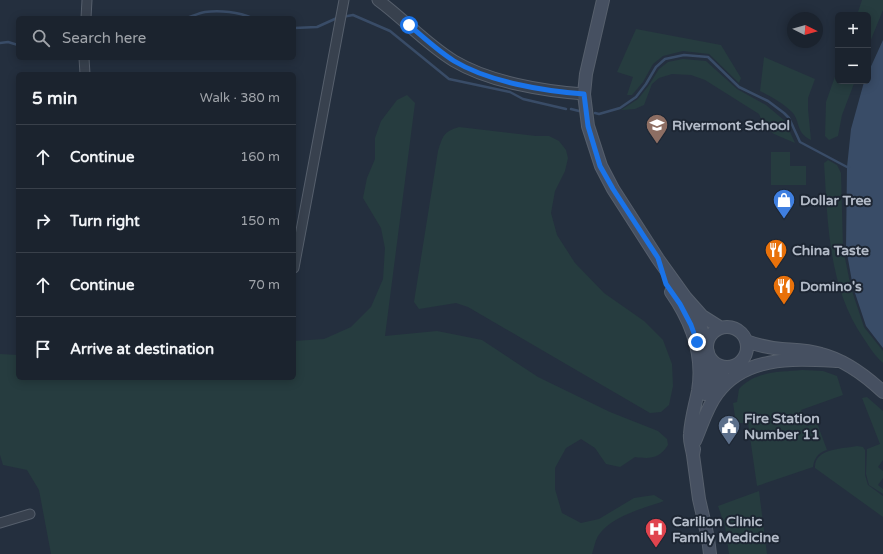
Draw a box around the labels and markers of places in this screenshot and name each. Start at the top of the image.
school or university icon: Rivermont School [644,112,670,145]
place label: Rivermont School [672,117,790,134]
shop icon: Dollar Tree [771,187,797,220]
place label: Dollar Tree [800,192,871,209]
restaurant icon: China Taste [763,237,789,270]
place label: China Taste [792,242,869,259]
restaurant icon: Domino's [771,273,797,306]
place label: Domino's [800,278,862,295]
place label: Fire Station Number 11 [744,410,820,443]
public building icon: Fire Station Number 11 [716,413,742,446]
place label: Carilion Clinic Family Medicine [672,513,779,546]
hospital icon: Carilion Clinic Family Medicine [643,516,669,549]

